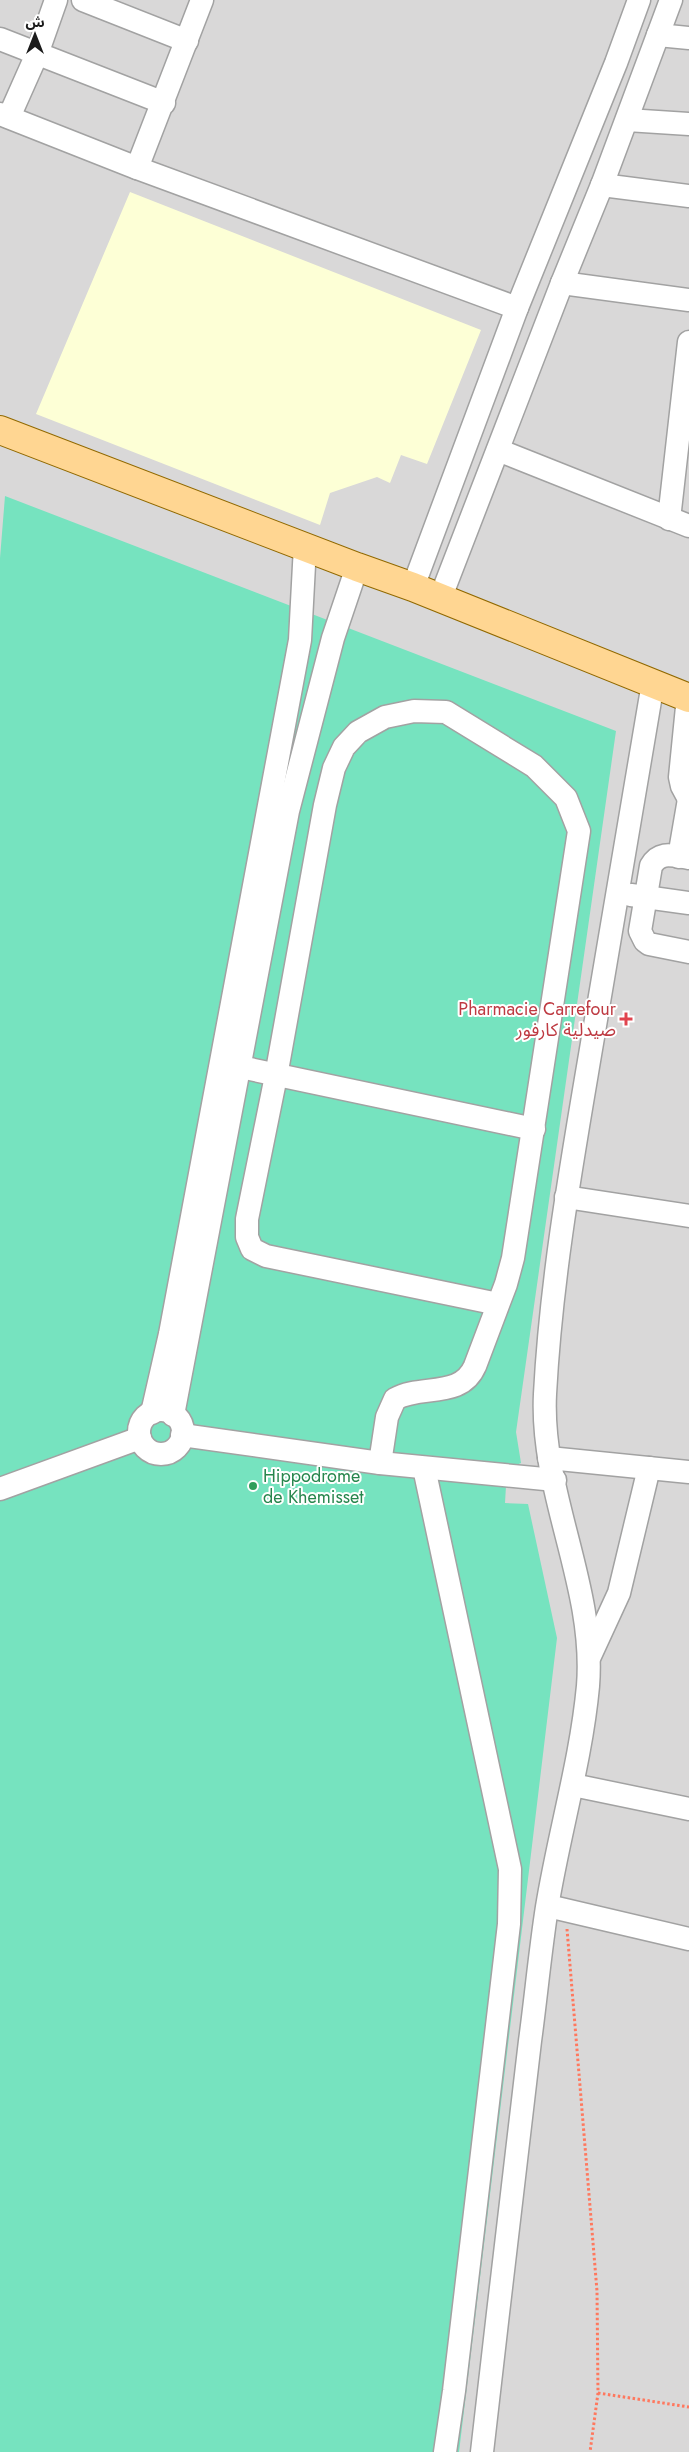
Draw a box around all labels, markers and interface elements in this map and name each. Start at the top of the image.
north arrow [10,10,60,60]
text: ش [25,12,45,32]
place label: Pharmacie Carrefour صيدلية كارفور [458,996,617,1043]
marker: Pharmacie Carrefour صيدلية كارفور [620,1013,632,1025]
place label: Hippodrome de Khemisset [263,1463,364,1510]
marker: Hippodrome de Khemisset [247,1480,259,1492]

